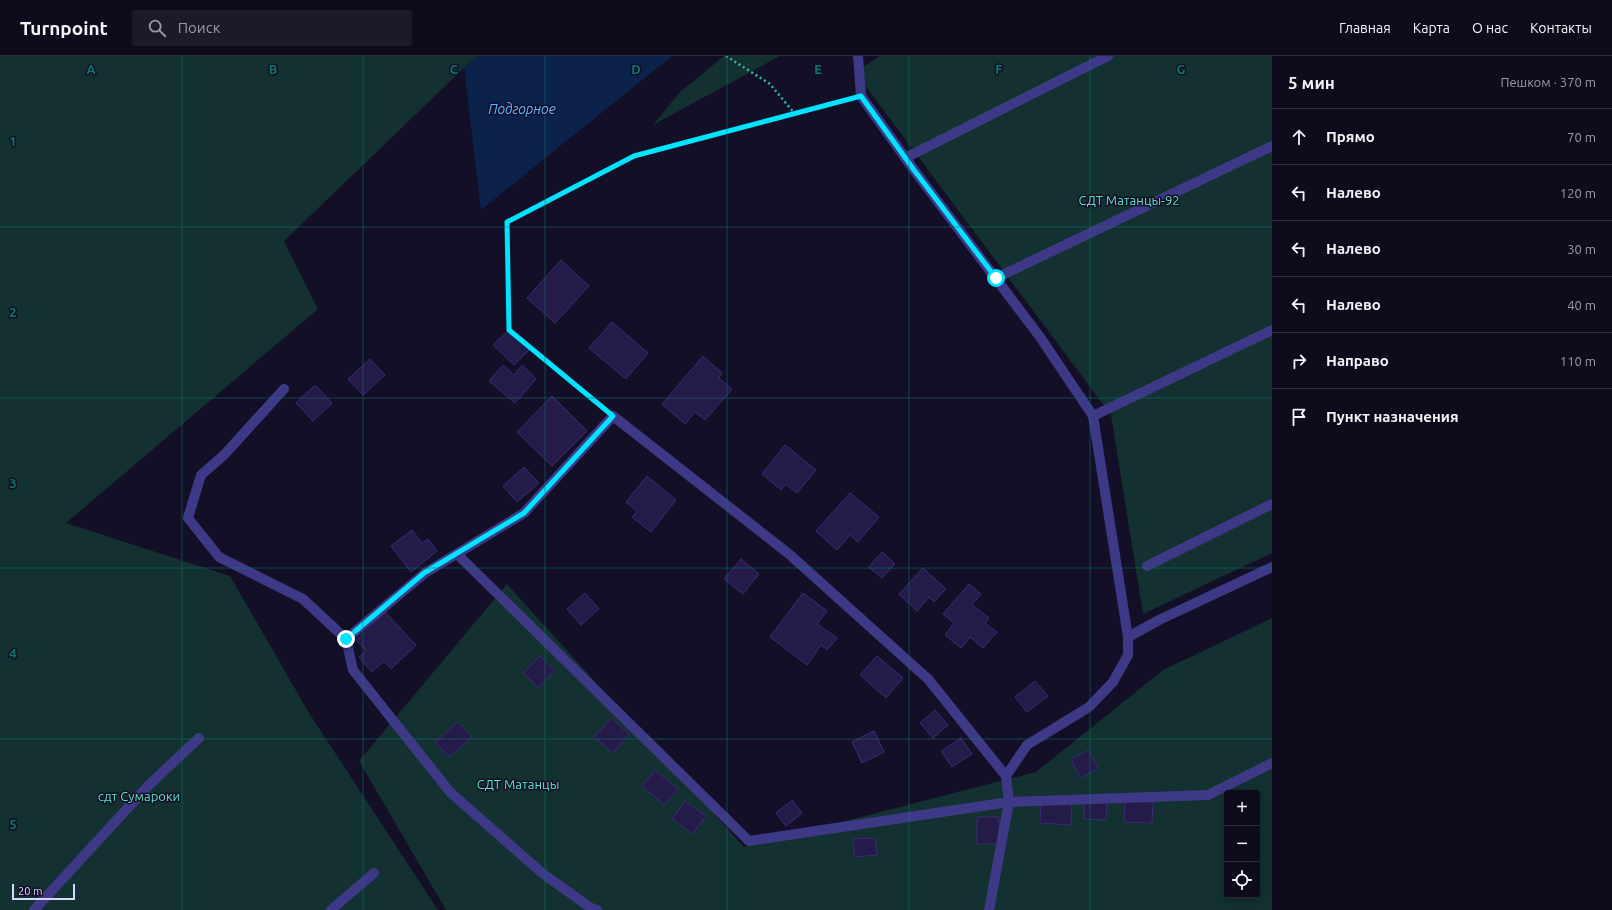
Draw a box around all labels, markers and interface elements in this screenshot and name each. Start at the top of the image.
search box [132,10,412,46]
text: Turnpoint [20,17,108,39]
icon: search [146,17,168,39]
text: Поиск [178,19,220,36]
text: Главная [1339,20,1391,36]
text: Карта [1413,20,1450,36]
text: О нас [1472,20,1508,36]
text: Контакты [1530,20,1592,36]
text: A [86,62,96,76]
text: B [269,62,278,76]
text: C [450,62,459,76]
text: D [631,62,641,76]
text: E [814,62,822,76]
text: F [995,62,1003,76]
text: G [1177,62,1186,76]
text: 5 мин [1288,73,1335,92]
text: Пешком · 370 m [1500,75,1596,89]
water label: Подгорное [488,101,556,117]
icon: ahead [1288,126,1310,148]
text: Прямо [1326,128,1375,145]
text: 70 m [1567,130,1596,144]
text: 1 [9,134,17,148]
icon: left [1288,182,1310,204]
text: Налево [1326,184,1381,201]
text: 120 m [1560,186,1596,200]
park label: СДТ Матанцы-92 [1078,193,1180,207]
icon: left [1288,238,1310,260]
text: Налево [1326,240,1381,257]
text: 30 m [1567,242,1596,256]
route start [987,269,1005,287]
icon: left [1288,294,1310,316]
text: Налево [1326,296,1381,313]
text: 40 m [1567,298,1596,312]
text: 2 [9,305,17,319]
icon: right [1288,350,1310,372]
text: Направо [1326,352,1389,369]
text: 110 m [1560,354,1596,368]
icon: arrive [1288,406,1310,428]
text: Пункт назначения [1326,408,1459,425]
text: 3 [9,476,17,490]
route end [337,630,355,648]
text: 4 [9,646,17,660]
park label: СДТ Матанцы [477,777,559,791]
park label: сдт Сумароки [98,789,180,803]
map controls [1224,790,1260,898]
button: + [1224,790,1260,826]
text: 5 [9,817,17,831]
button: − [1224,826,1260,862]
button: locate [1224,862,1260,898]
scale bar [12,882,75,901]
text: 20 m [18,885,42,897]

